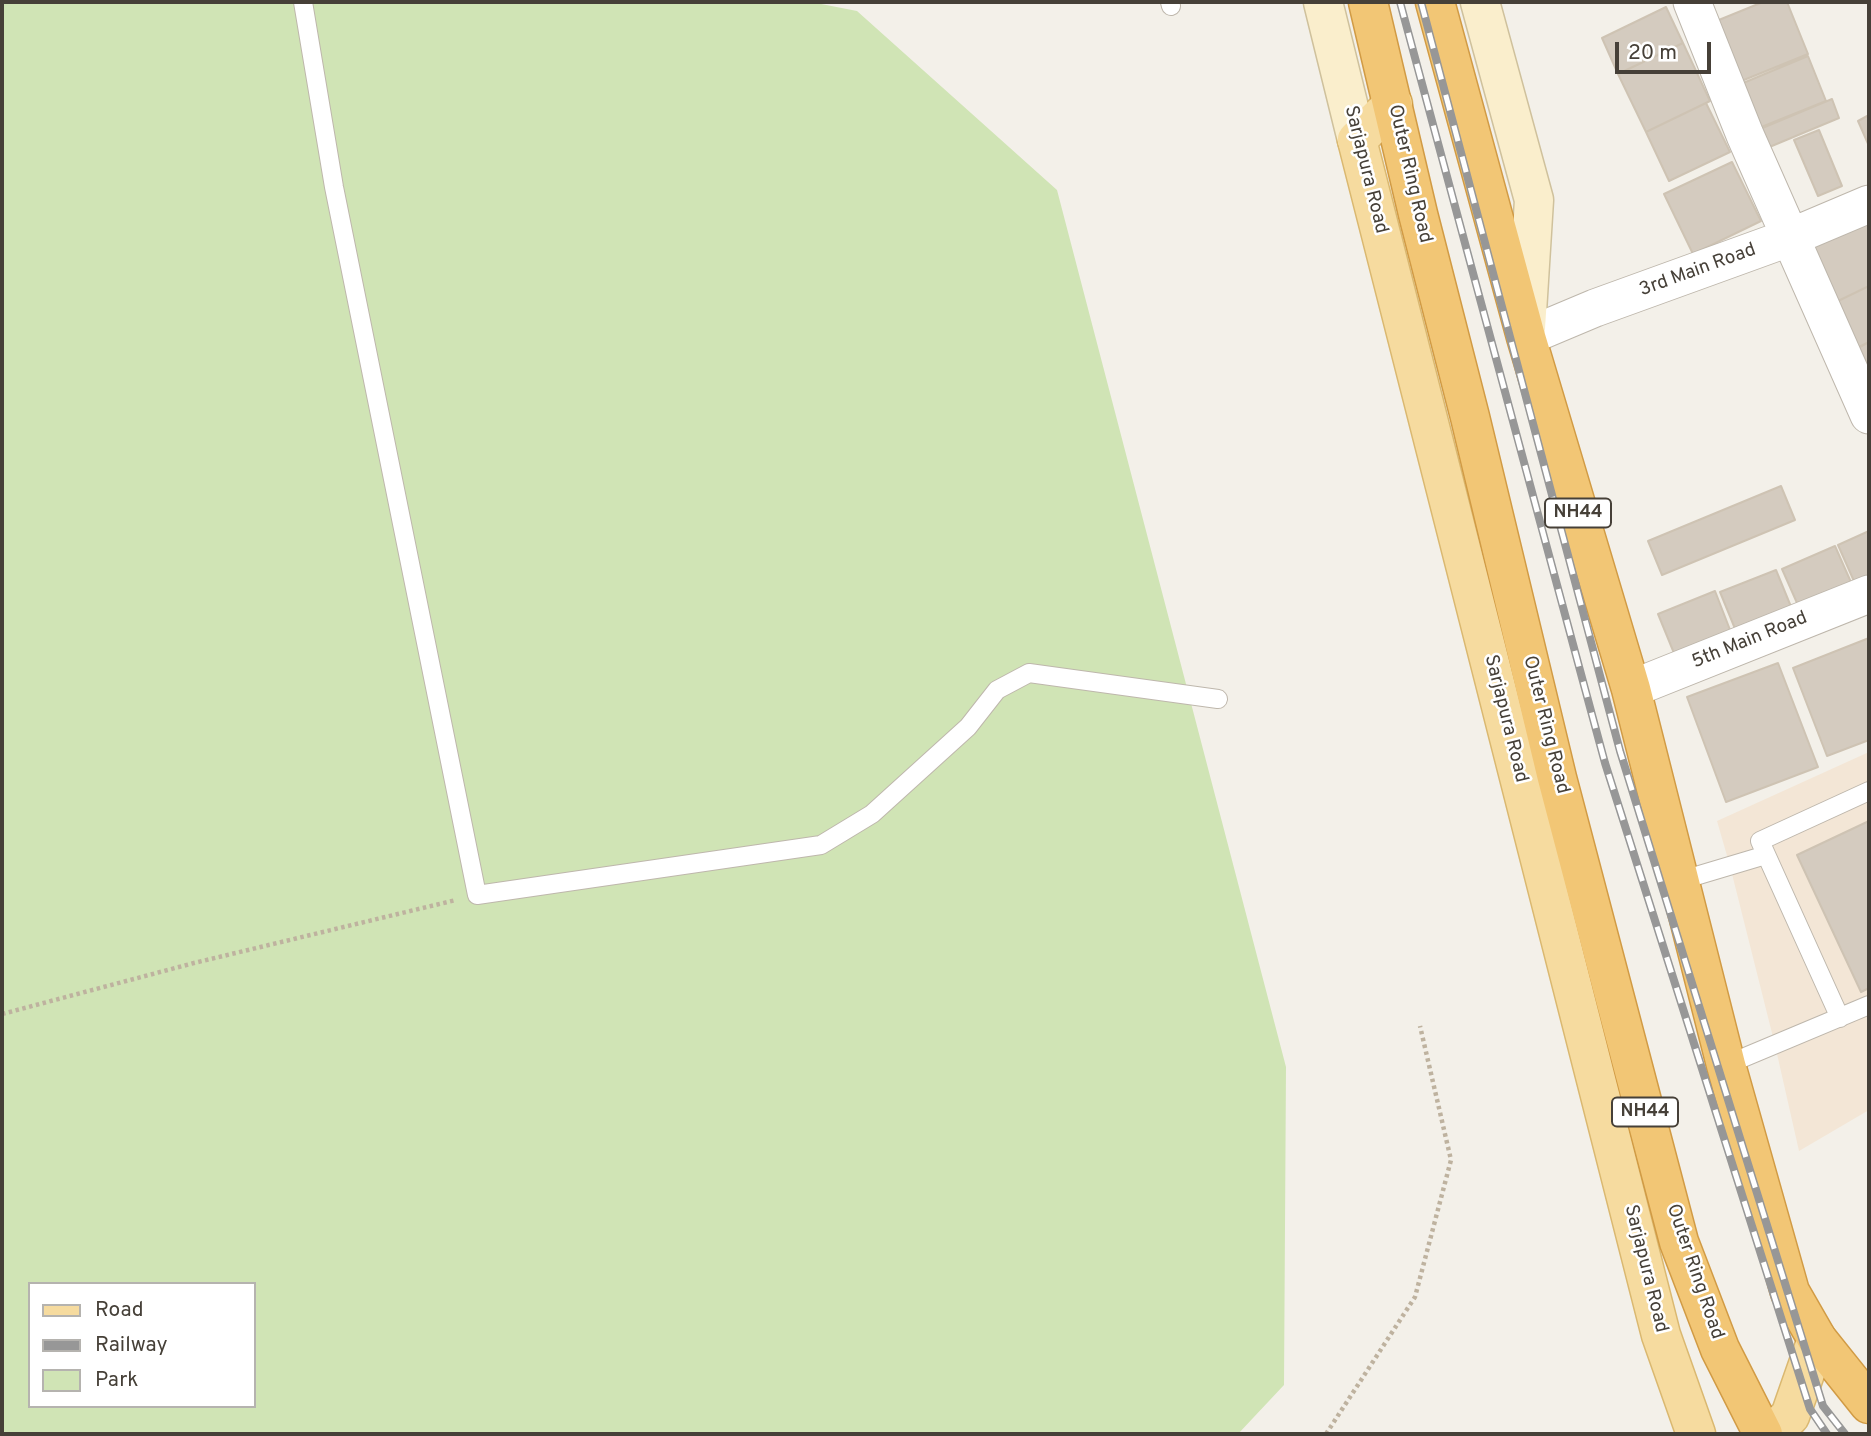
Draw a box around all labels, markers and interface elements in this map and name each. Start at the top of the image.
scale bar [1619,28,1715,72]
text: 20 m [1628,40,1677,67]
street label: Outer Ring Road [1382,103,1436,245]
street label: Sarjapura Road [1338,104,1392,236]
street label: 3rd Main Road [1637,239,1759,303]
road number: NH44 [1545,499,1611,528]
street label: 5th Main Road [1689,607,1811,675]
street label: Sarjapura Road [1478,653,1532,785]
street label: Outer Ring Road [1517,654,1573,796]
road number: NH44 [1612,1098,1678,1126]
street label: Outer Ring Road [1660,1201,1728,1343]
street label: Sarjapura Road [1618,1203,1672,1335]
legend [28,1282,256,1408]
text: Road [95,1297,144,1324]
text: Railway [95,1332,168,1359]
text: Park [95,1367,138,1394]

